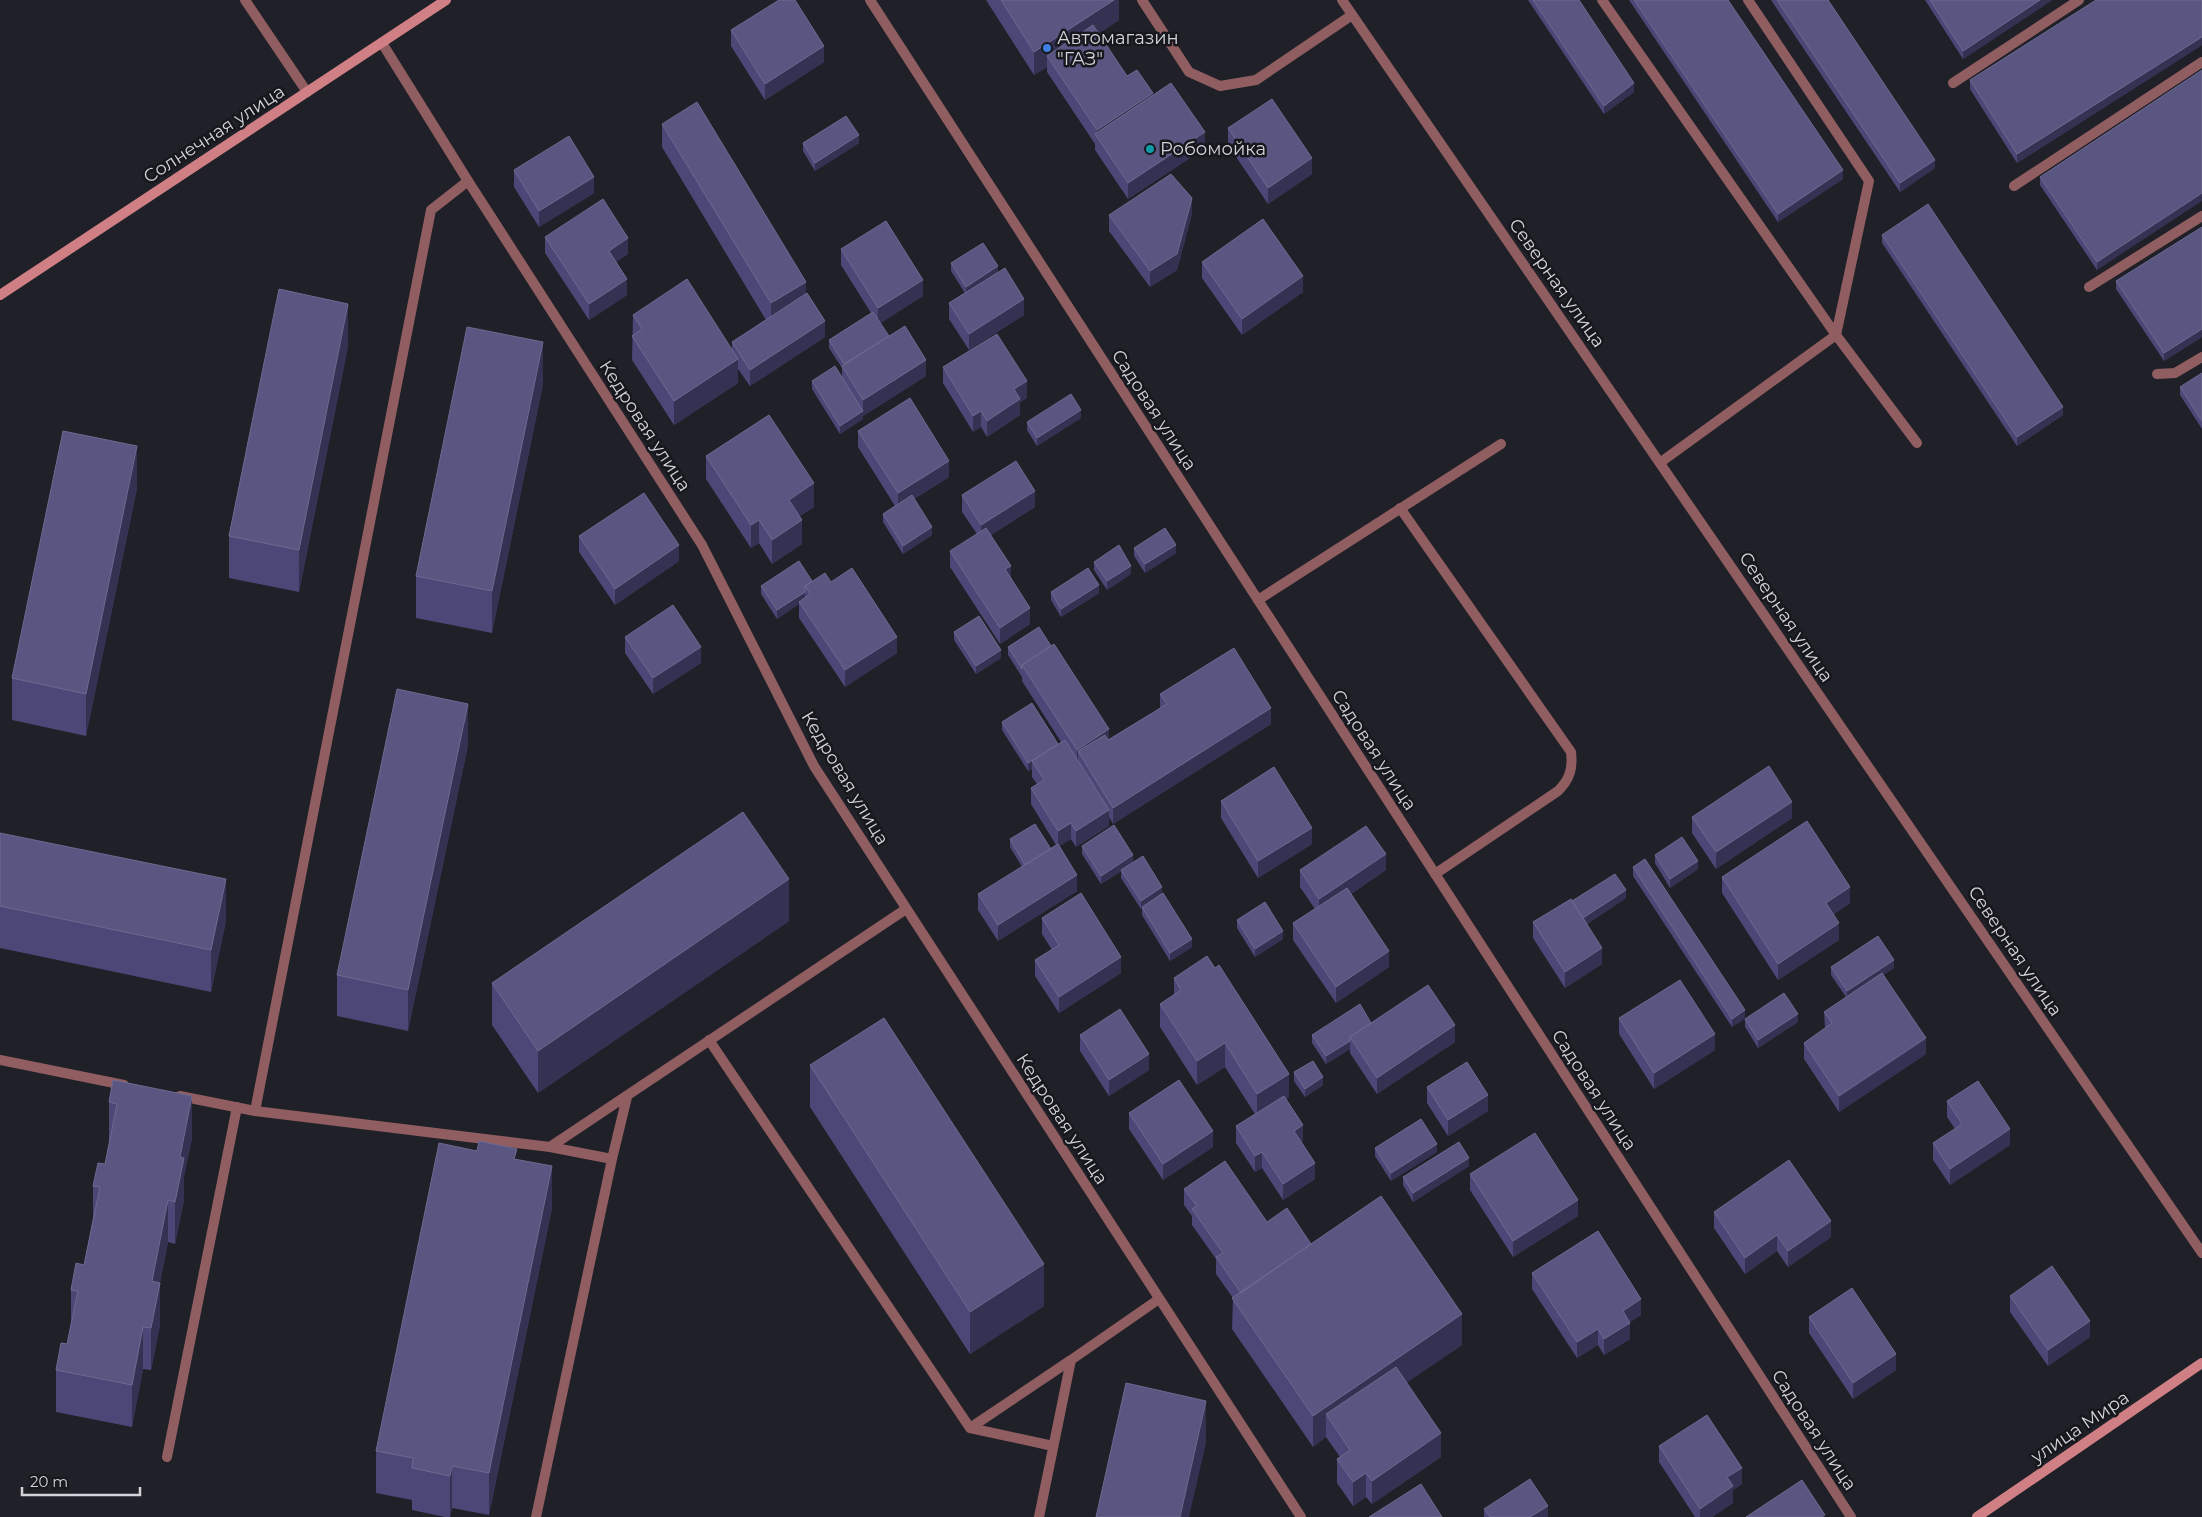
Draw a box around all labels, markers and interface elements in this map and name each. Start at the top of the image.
place label: Автомагазин "ГАЗ" [1057,27,1179,70]
marker: Автомагазин "ГАЗ" [1041,42,1053,54]
street label: Солнечная улица [139,80,289,188]
place label: Робомойка [1160,138,1266,160]
marker: Робомойка [1144,143,1156,155]
street label: Северная улица [1504,214,1610,352]
street label: Садовая улица [1107,345,1201,475]
street label: Кедровая улица [594,356,696,496]
street label: Северная улица [1734,548,1838,686]
street label: Садовая улица [1327,685,1421,815]
street label: Кедровая улица [796,707,894,849]
street label: Северная улица [1963,882,2067,1020]
street label: Садовая улица [1547,1025,1641,1155]
street label: Кедровая улица [1011,1049,1113,1189]
street label: Садовая улица [1767,1365,1861,1495]
street label: улица Мира [2026,1386,2133,1468]
scale bar [22,1464,140,1496]
text: 20 m [30,1472,68,1491]

